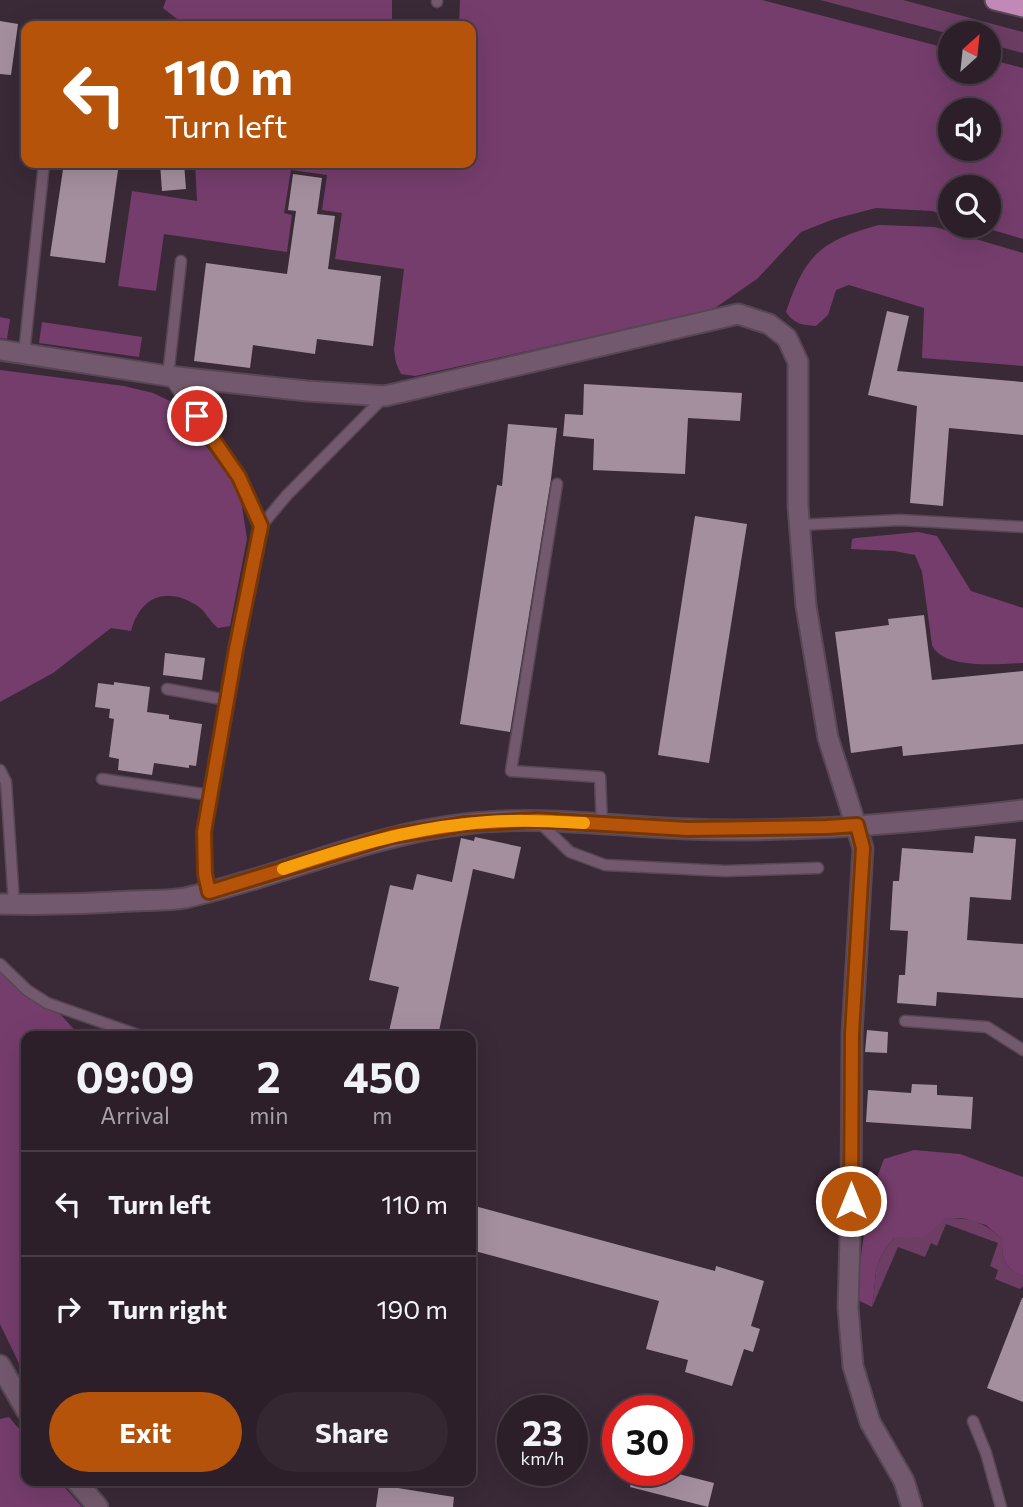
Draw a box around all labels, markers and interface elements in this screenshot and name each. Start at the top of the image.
north arrow [938,21,1001,84]
map controls [938,21,1001,238]
text: 110 m [164,45,293,105]
icon: left [49,49,140,140]
button: sound [938,98,1001,161]
text: Turn left [164,105,288,145]
button: search [938,175,1001,238]
pin [167,386,227,446]
icon: arrive [178,397,216,435]
text: 09:09 [76,1050,194,1102]
text: 2 [257,1050,281,1102]
text: 450 [343,1050,421,1102]
text: Arrival [100,1101,170,1129]
text: min [249,1101,288,1129]
text: m [372,1101,392,1129]
position arrow [814,1164,888,1238]
icon: left [49,1185,87,1223]
text: Turn left [108,1188,211,1219]
text: 110 m [381,1188,448,1219]
icon: right [49,1290,87,1328]
text: Turn right [108,1293,227,1324]
text: 190 m [376,1293,448,1324]
button: Exit [49,1392,242,1472]
button: Share [256,1392,448,1472]
speed limit sign: 30 [602,1395,693,1486]
text: 23 [522,1410,563,1453]
text: km/h [521,1447,564,1469]

